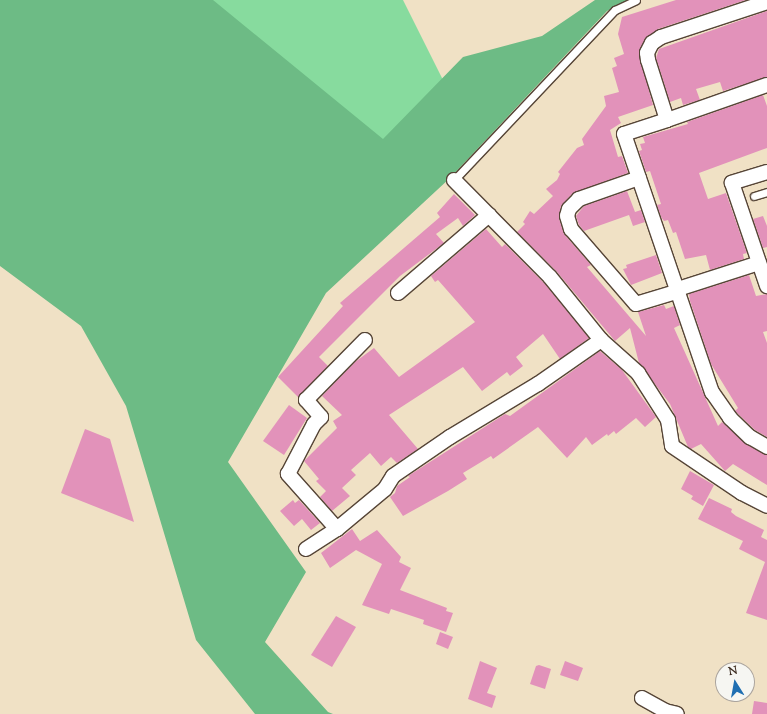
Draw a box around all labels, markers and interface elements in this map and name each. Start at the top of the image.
north arrow [715,662,755,702]
text: N [727,663,739,680]

